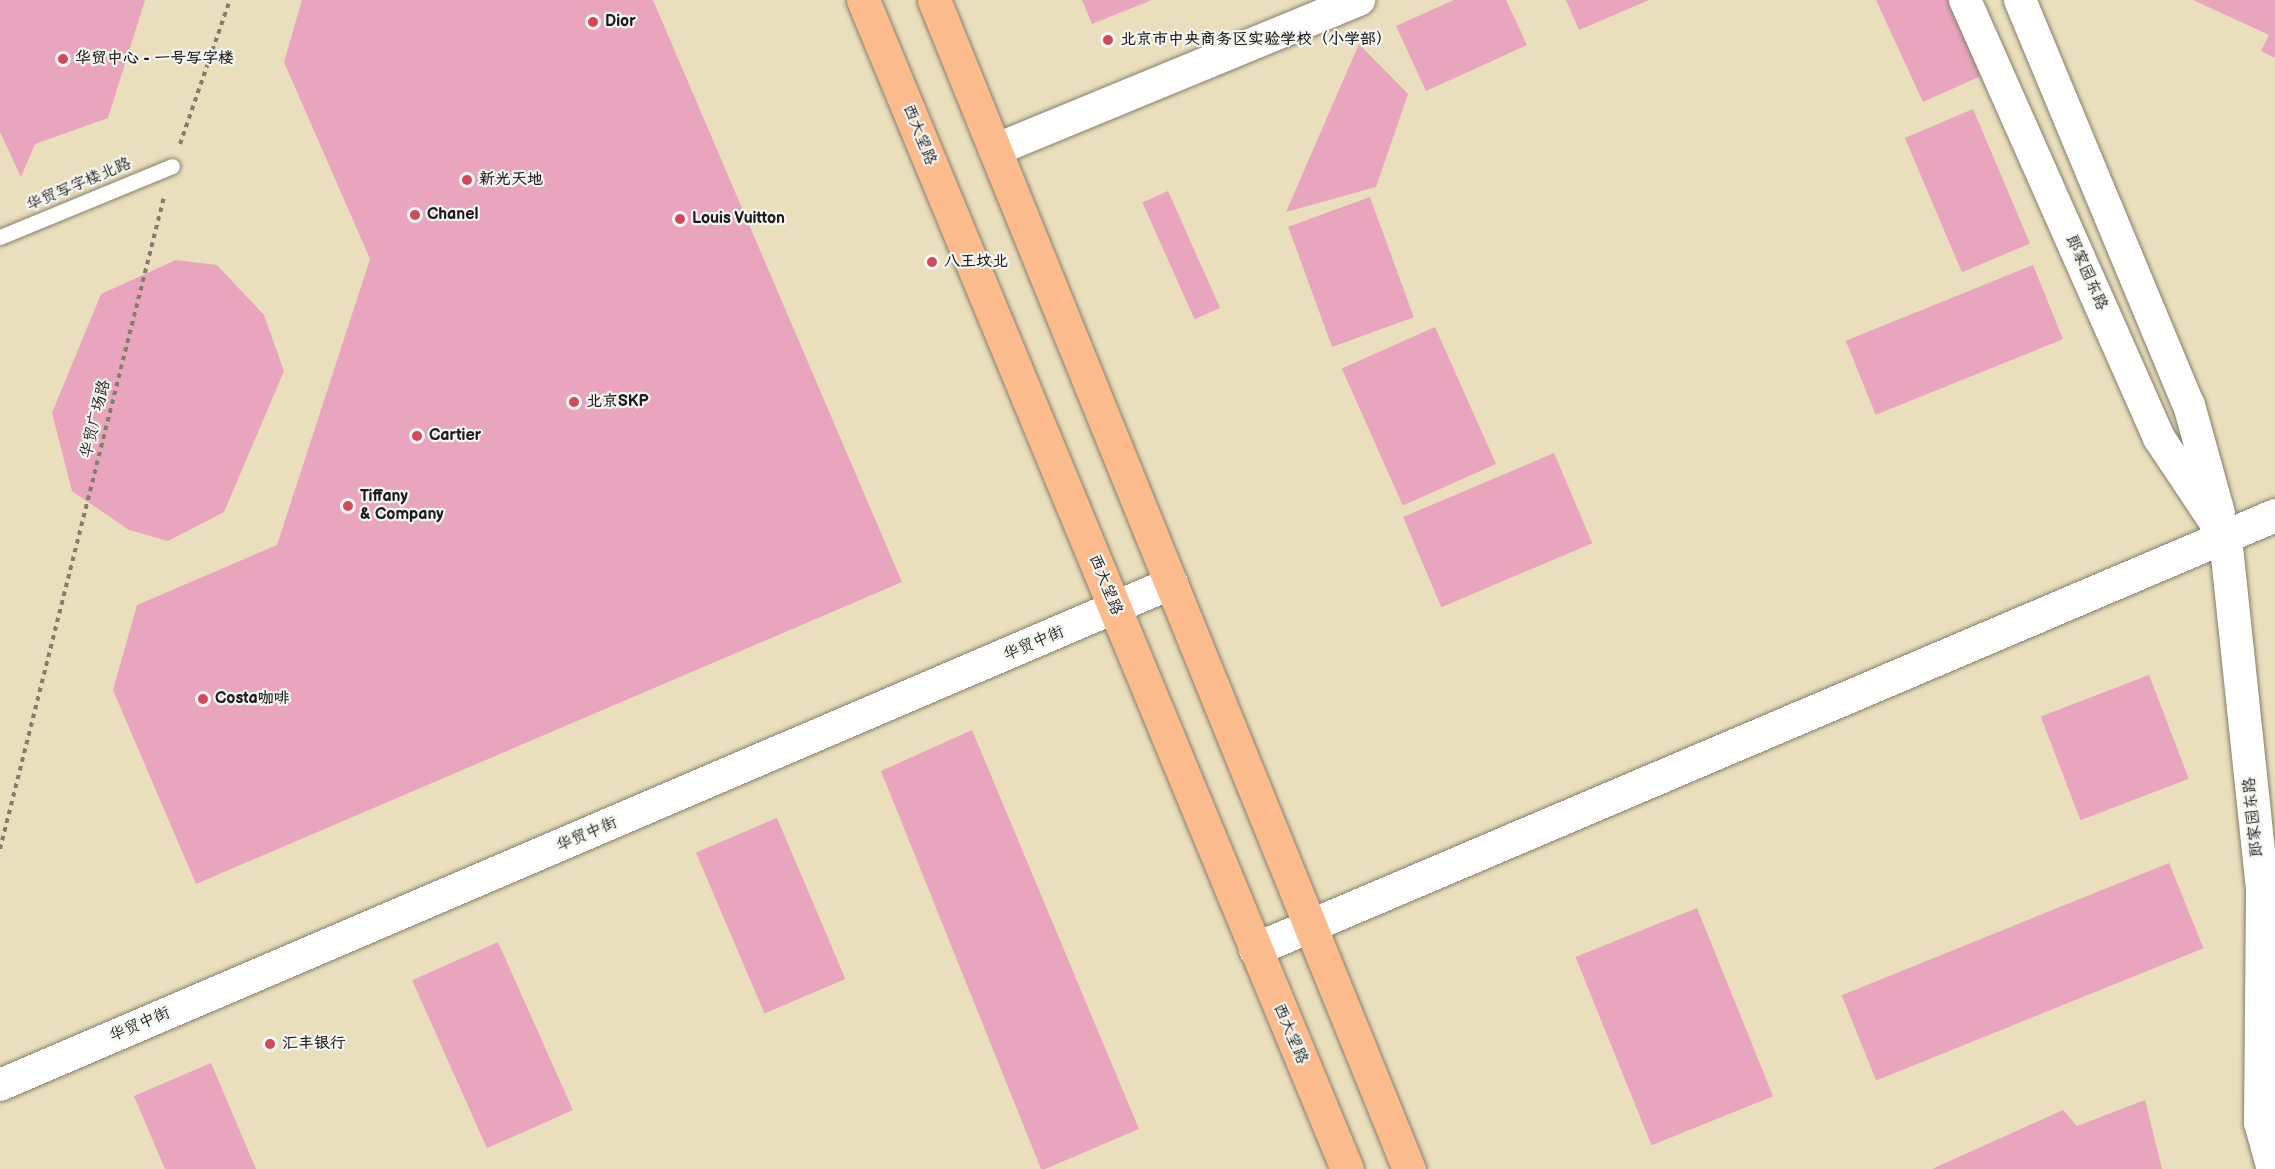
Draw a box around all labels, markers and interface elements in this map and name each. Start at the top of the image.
place label: Dior [605,12,636,32]
marker: Dior [586,15,600,29]
place label: 北京市中央商务区实验学校（小学部） [1120,30,1392,50]
marker: 北京市中央商务区实验学校（小学部） [1101,33,1115,47]
place label: 华贸中心 - 一号写字楼 [75,49,234,69]
marker: 华贸中心 - 一号写字楼 [56,52,70,66]
street label: 西大望路 [898,102,940,168]
street label: 华贸写字楼北路 [24,154,134,216]
place label: 新光天地 [479,170,543,190]
marker: 新光天地 [460,173,474,187]
place label: Chanel [427,205,478,225]
marker: Chanel [408,208,422,222]
place label: Louis Vuitton [692,209,786,229]
marker: Louis Vuitton [673,212,687,226]
street label: 郎家园东路 [2061,233,2111,313]
place label: 八王坟北 [944,252,1008,272]
marker: 八王坟北 [925,255,939,269]
street label: 华贸广场路 [77,378,115,460]
place label: 北京SKP [586,392,649,412]
marker: 北京SKP [567,395,581,409]
place label: Cartier [429,426,481,446]
marker: Cartier [410,429,424,443]
place label: Tiffany & Company [360,487,444,525]
marker: Tiffany & Company [341,499,355,513]
street label: 西大望路 [1084,552,1126,618]
street label: 华贸中街 [1001,623,1067,665]
place label: Costa咖啡 [215,689,290,709]
marker: Costa咖啡 [196,692,210,706]
street label: 郎家园东路 [2240,776,2268,858]
street label: 华贸中街 [554,814,620,856]
street label: 西大望路 [1269,1001,1311,1067]
street label: 华贸中街 [107,1004,173,1046]
place label: 汇丰银行 [282,1034,346,1054]
marker: 汇丰银行 [263,1037,277,1051]

